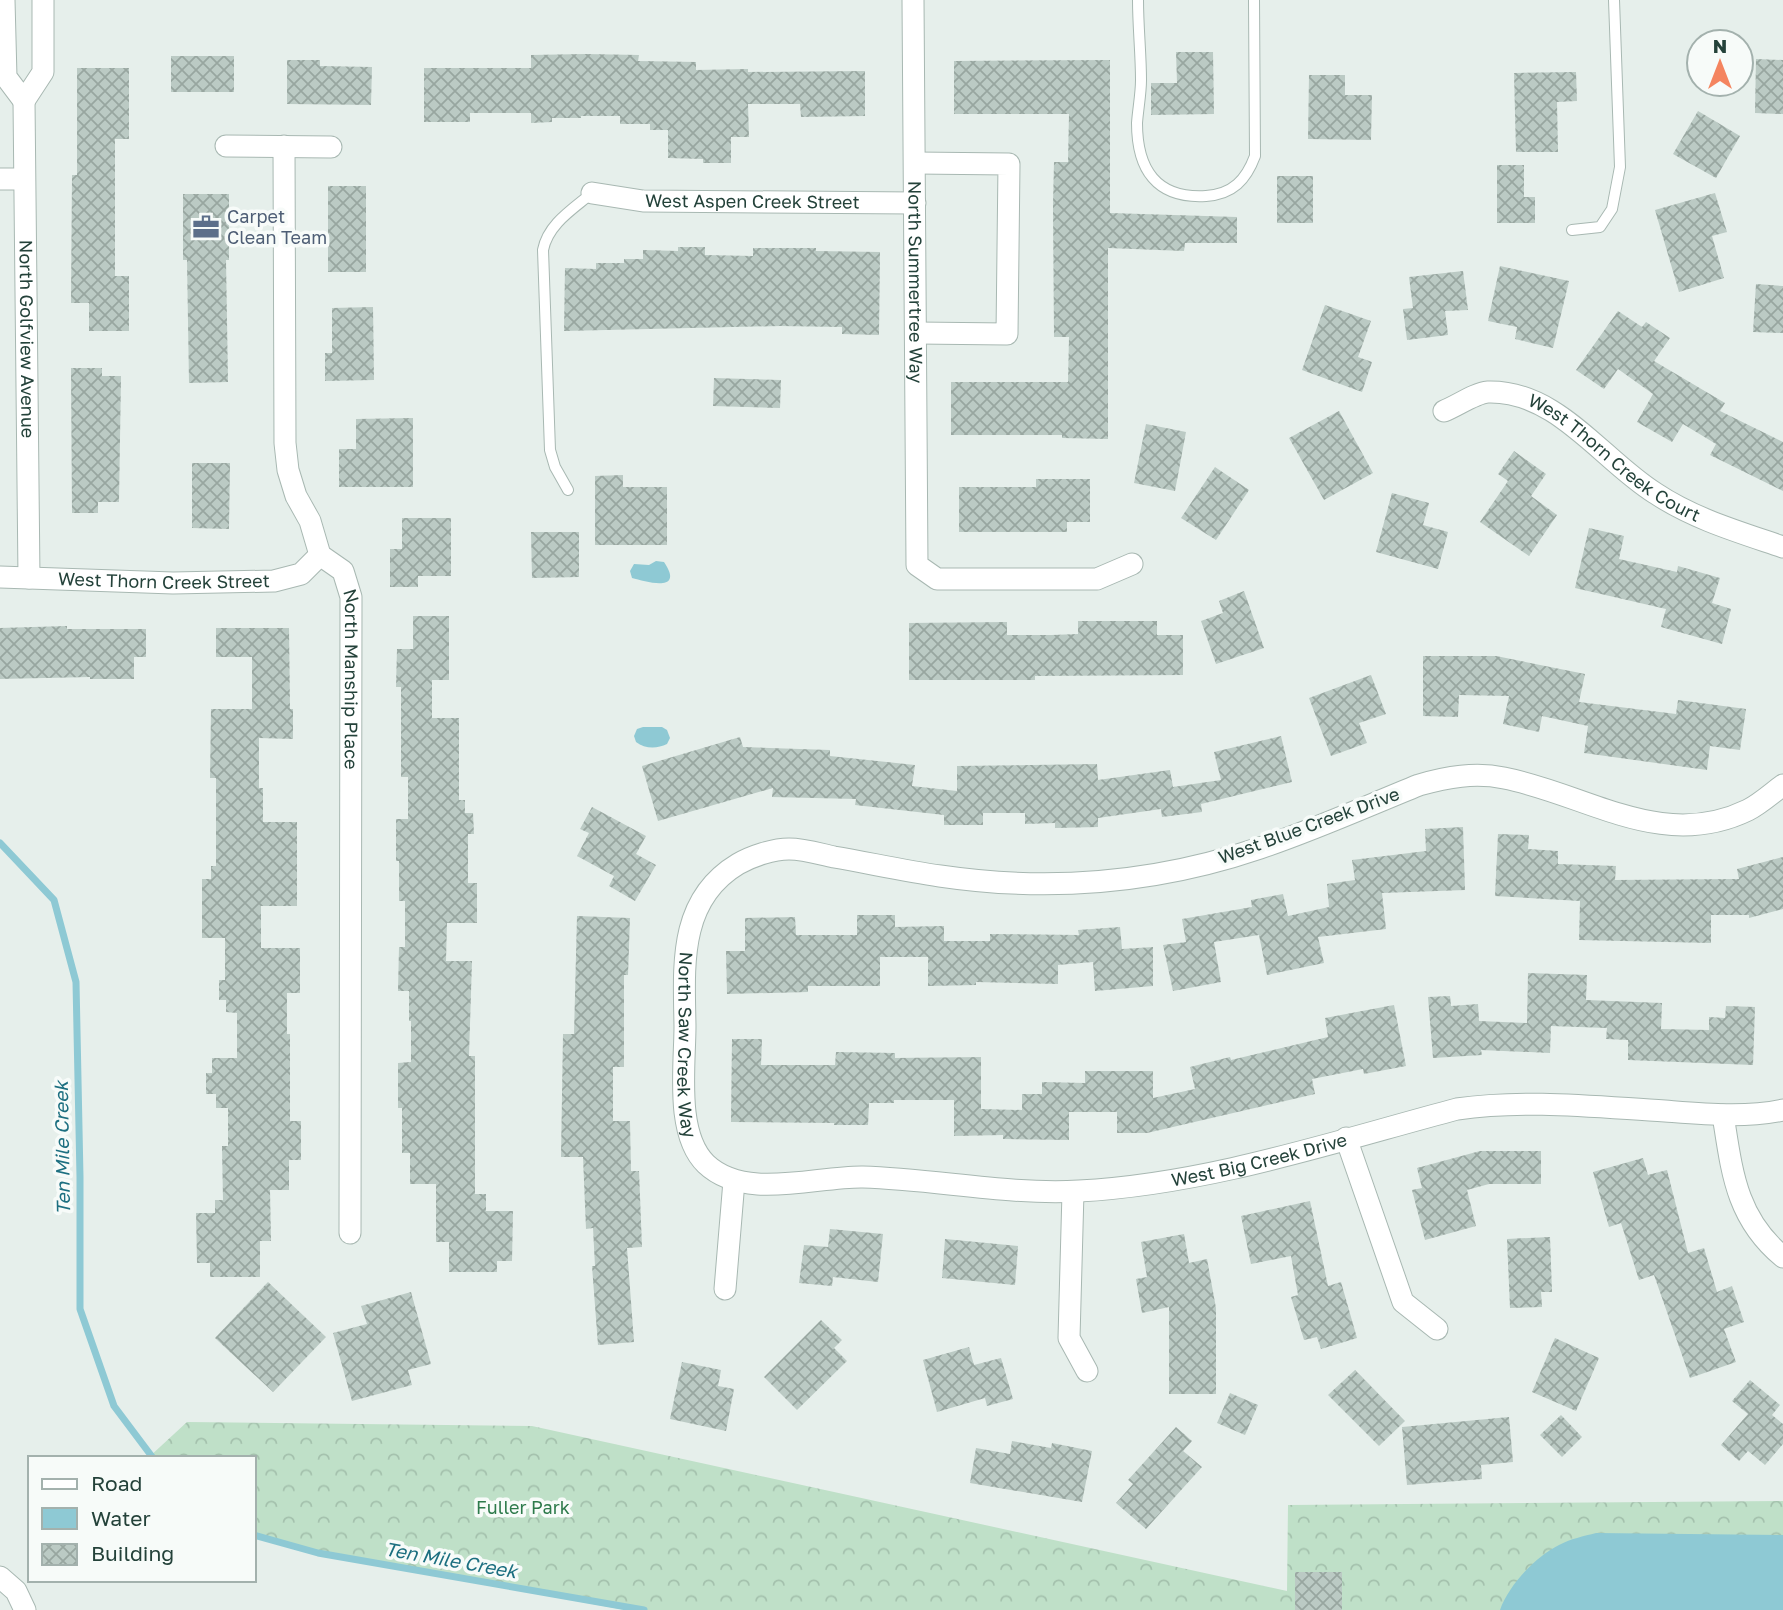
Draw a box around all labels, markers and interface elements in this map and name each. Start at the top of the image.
north arrow [1685,28,1755,98]
text: N [1713,34,1727,57]
street label: North Summertree Way [904,181,928,383]
street label: West Aspen Creek Street [645,189,860,213]
place label: Carpet Clean Team [227,205,327,248]
office icon: Carpet Clean Team [191,212,221,242]
street label: North Golfview Avenue [15,240,40,438]
street label: West Thorn Creek Court [1525,388,1704,526]
street label: West Thorn Creek Street [58,567,270,593]
street label: North Manship Place [339,586,364,770]
street label: West Blue Creek Drive [1215,782,1402,868]
street label: North Saw Creek Way [673,951,702,1140]
water label: Ten Mile Creek [49,1079,74,1215]
street label: West Big Creek Drive [1169,1128,1349,1190]
legend [28,1456,256,1582]
text: Road [91,1470,142,1496]
park label: Fuller Park [476,1496,570,1518]
text: Water [91,1505,151,1531]
water label: Ten Mile Creek [383,1537,521,1583]
text: Building [91,1540,174,1566]

